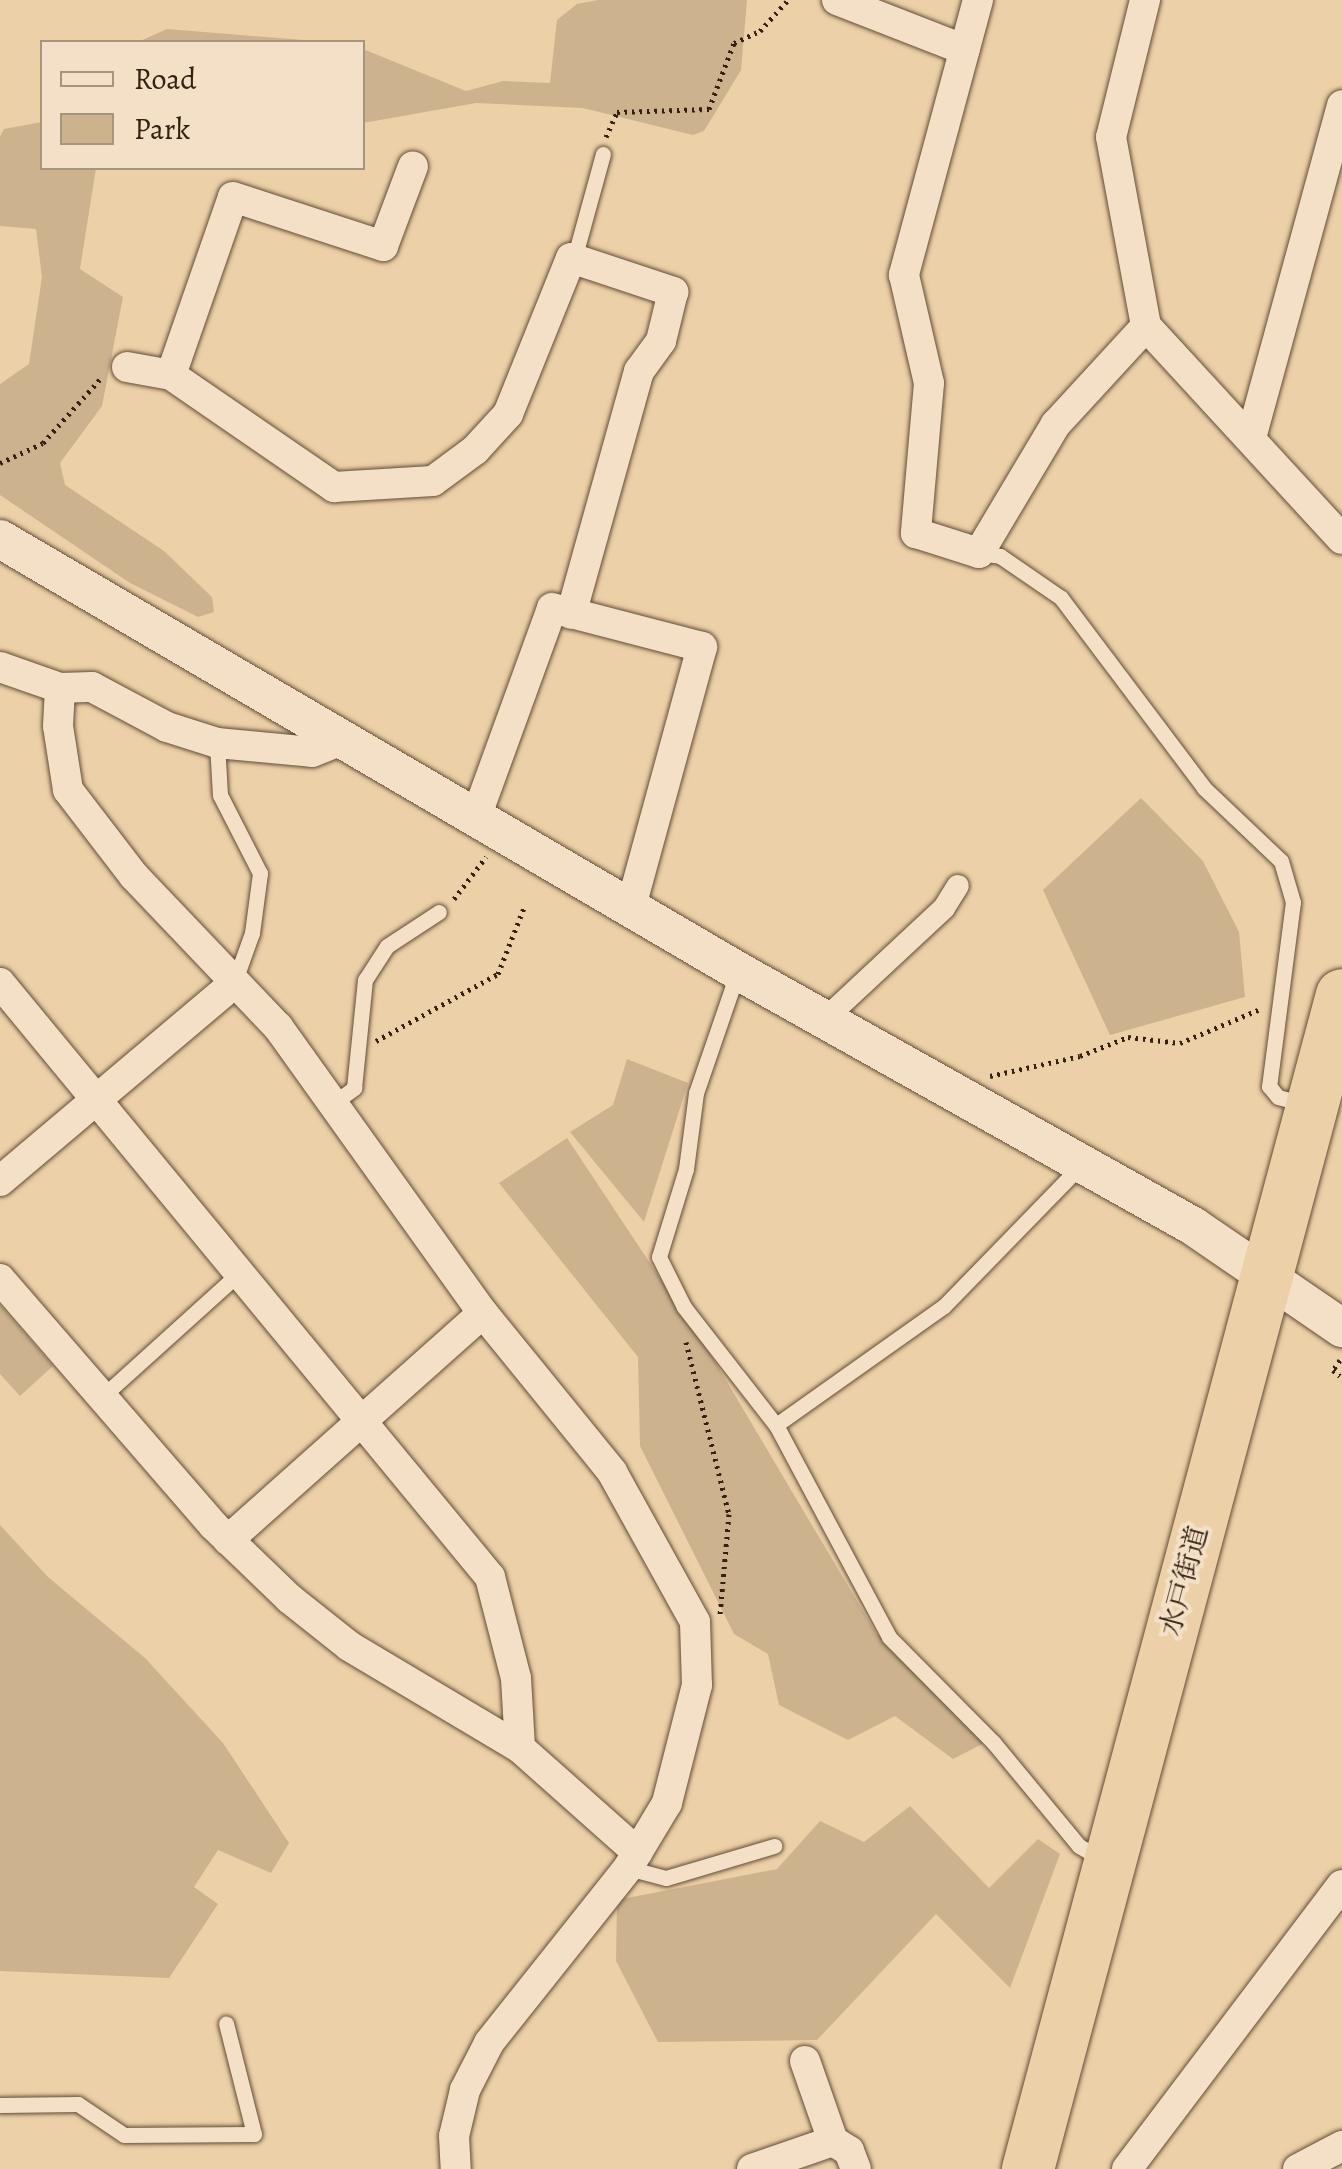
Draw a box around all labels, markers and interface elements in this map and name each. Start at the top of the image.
legend [40,40,365,170]
text: Road [134,59,196,99]
text: Park [134,109,190,149]
street label: 水戸街道 [1153,1523,1215,1639]

